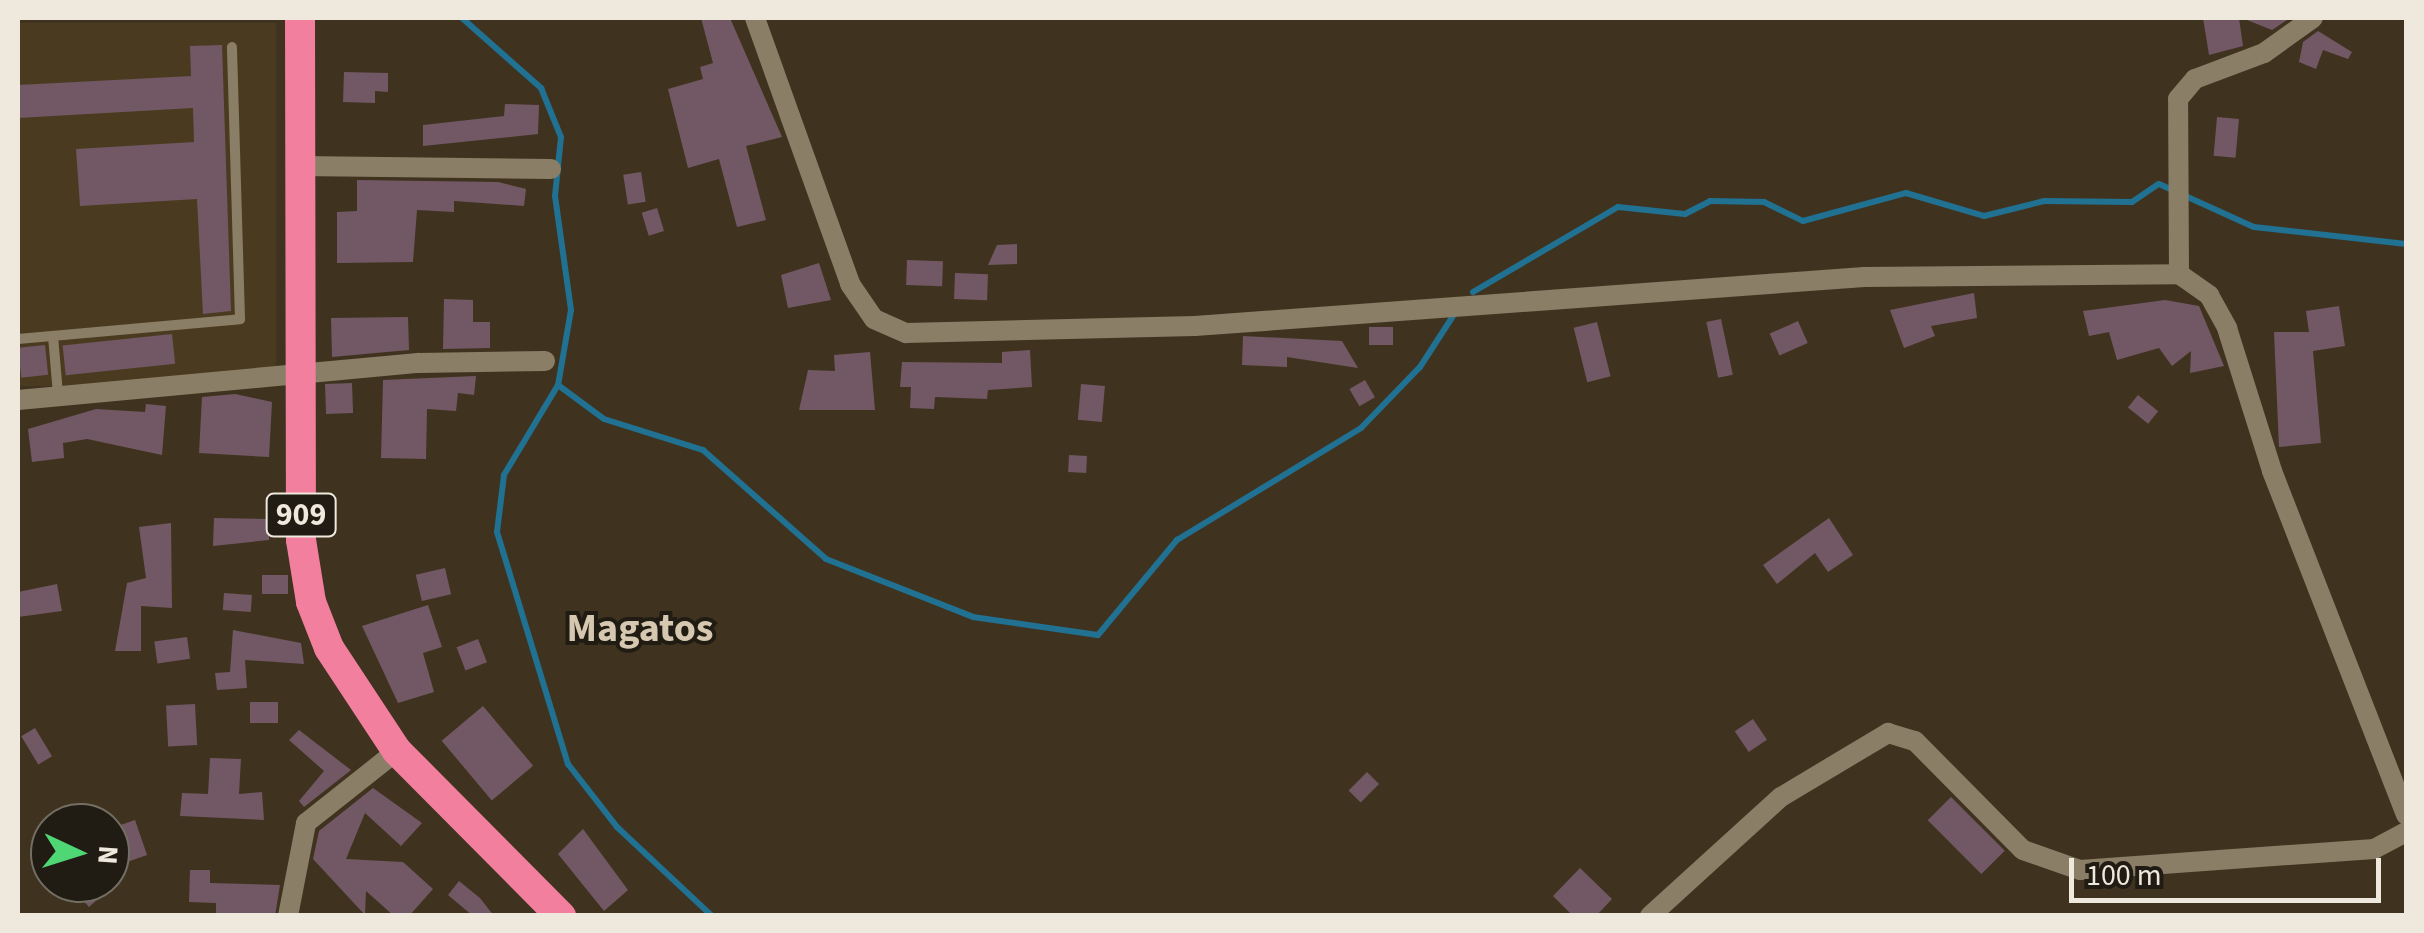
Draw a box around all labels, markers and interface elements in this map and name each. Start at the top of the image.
road number: 909 [264,488,338,542]
district label: Magatos [567,605,713,653]
north arrow [30,803,130,903]
scale bar [2074,838,2386,900]
text: N [87,844,129,866]
text: 100 m [2086,854,2162,897]

